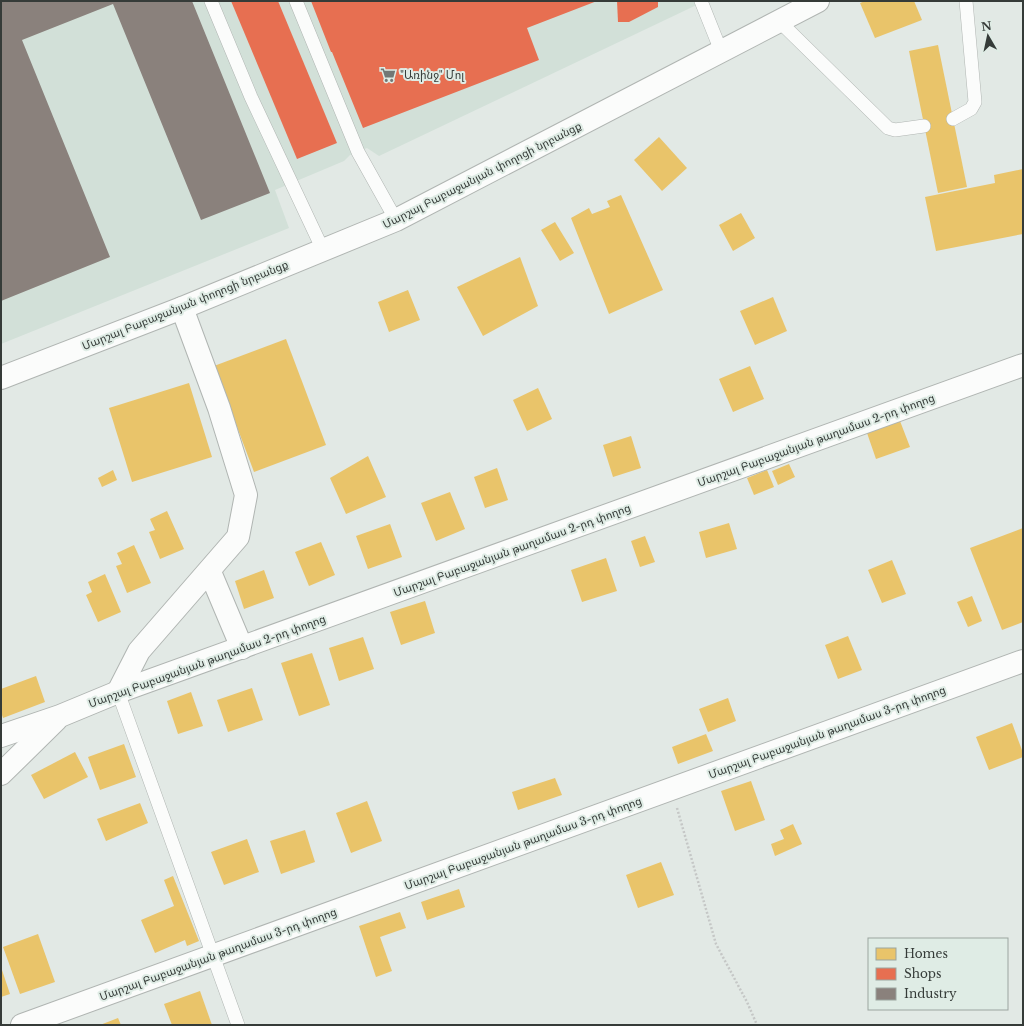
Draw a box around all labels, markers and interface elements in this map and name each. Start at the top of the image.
north arrow [968,16,1008,56]
text: N [980,18,993,34]
supermarket icon: "Առինջ" Մոլ [379,66,397,84]
place label: "Առինջ" Մոլ [400,68,465,82]
street label: Մարշալ Բաբաջանյան փողոցի նրբանցք [380,119,584,231]
street label: Մարշալ Բաբաջանյան փողոցի նրբանցք [80,257,290,353]
street label: Մարշալ Բաբաջանյան թաղամաս 2-րդ փողոց [696,390,936,490]
street label: Մարշալ Բաբաջանյան թաղամաս 2-րդ փողոց [392,500,632,600]
street label: Մարշալ Բաբաջանյան թաղամաս 2-րդ փողոց [87,611,327,711]
street label: Մարշալ Բաբաջանյան թաղամաս 3-րդ փողոց [707,682,947,782]
street label: Մարշալ Բաբաջանյան թաղամաս 3-րդ փողոց [403,793,643,893]
street label: Մարշալ Բաբաջանյան թաղամաս 3-րդ փողոց [98,904,338,1004]
legend [868,938,1008,1010]
text: Homes [904,946,948,961]
text: Shops [904,966,941,981]
text: Industry [904,986,957,1001]

